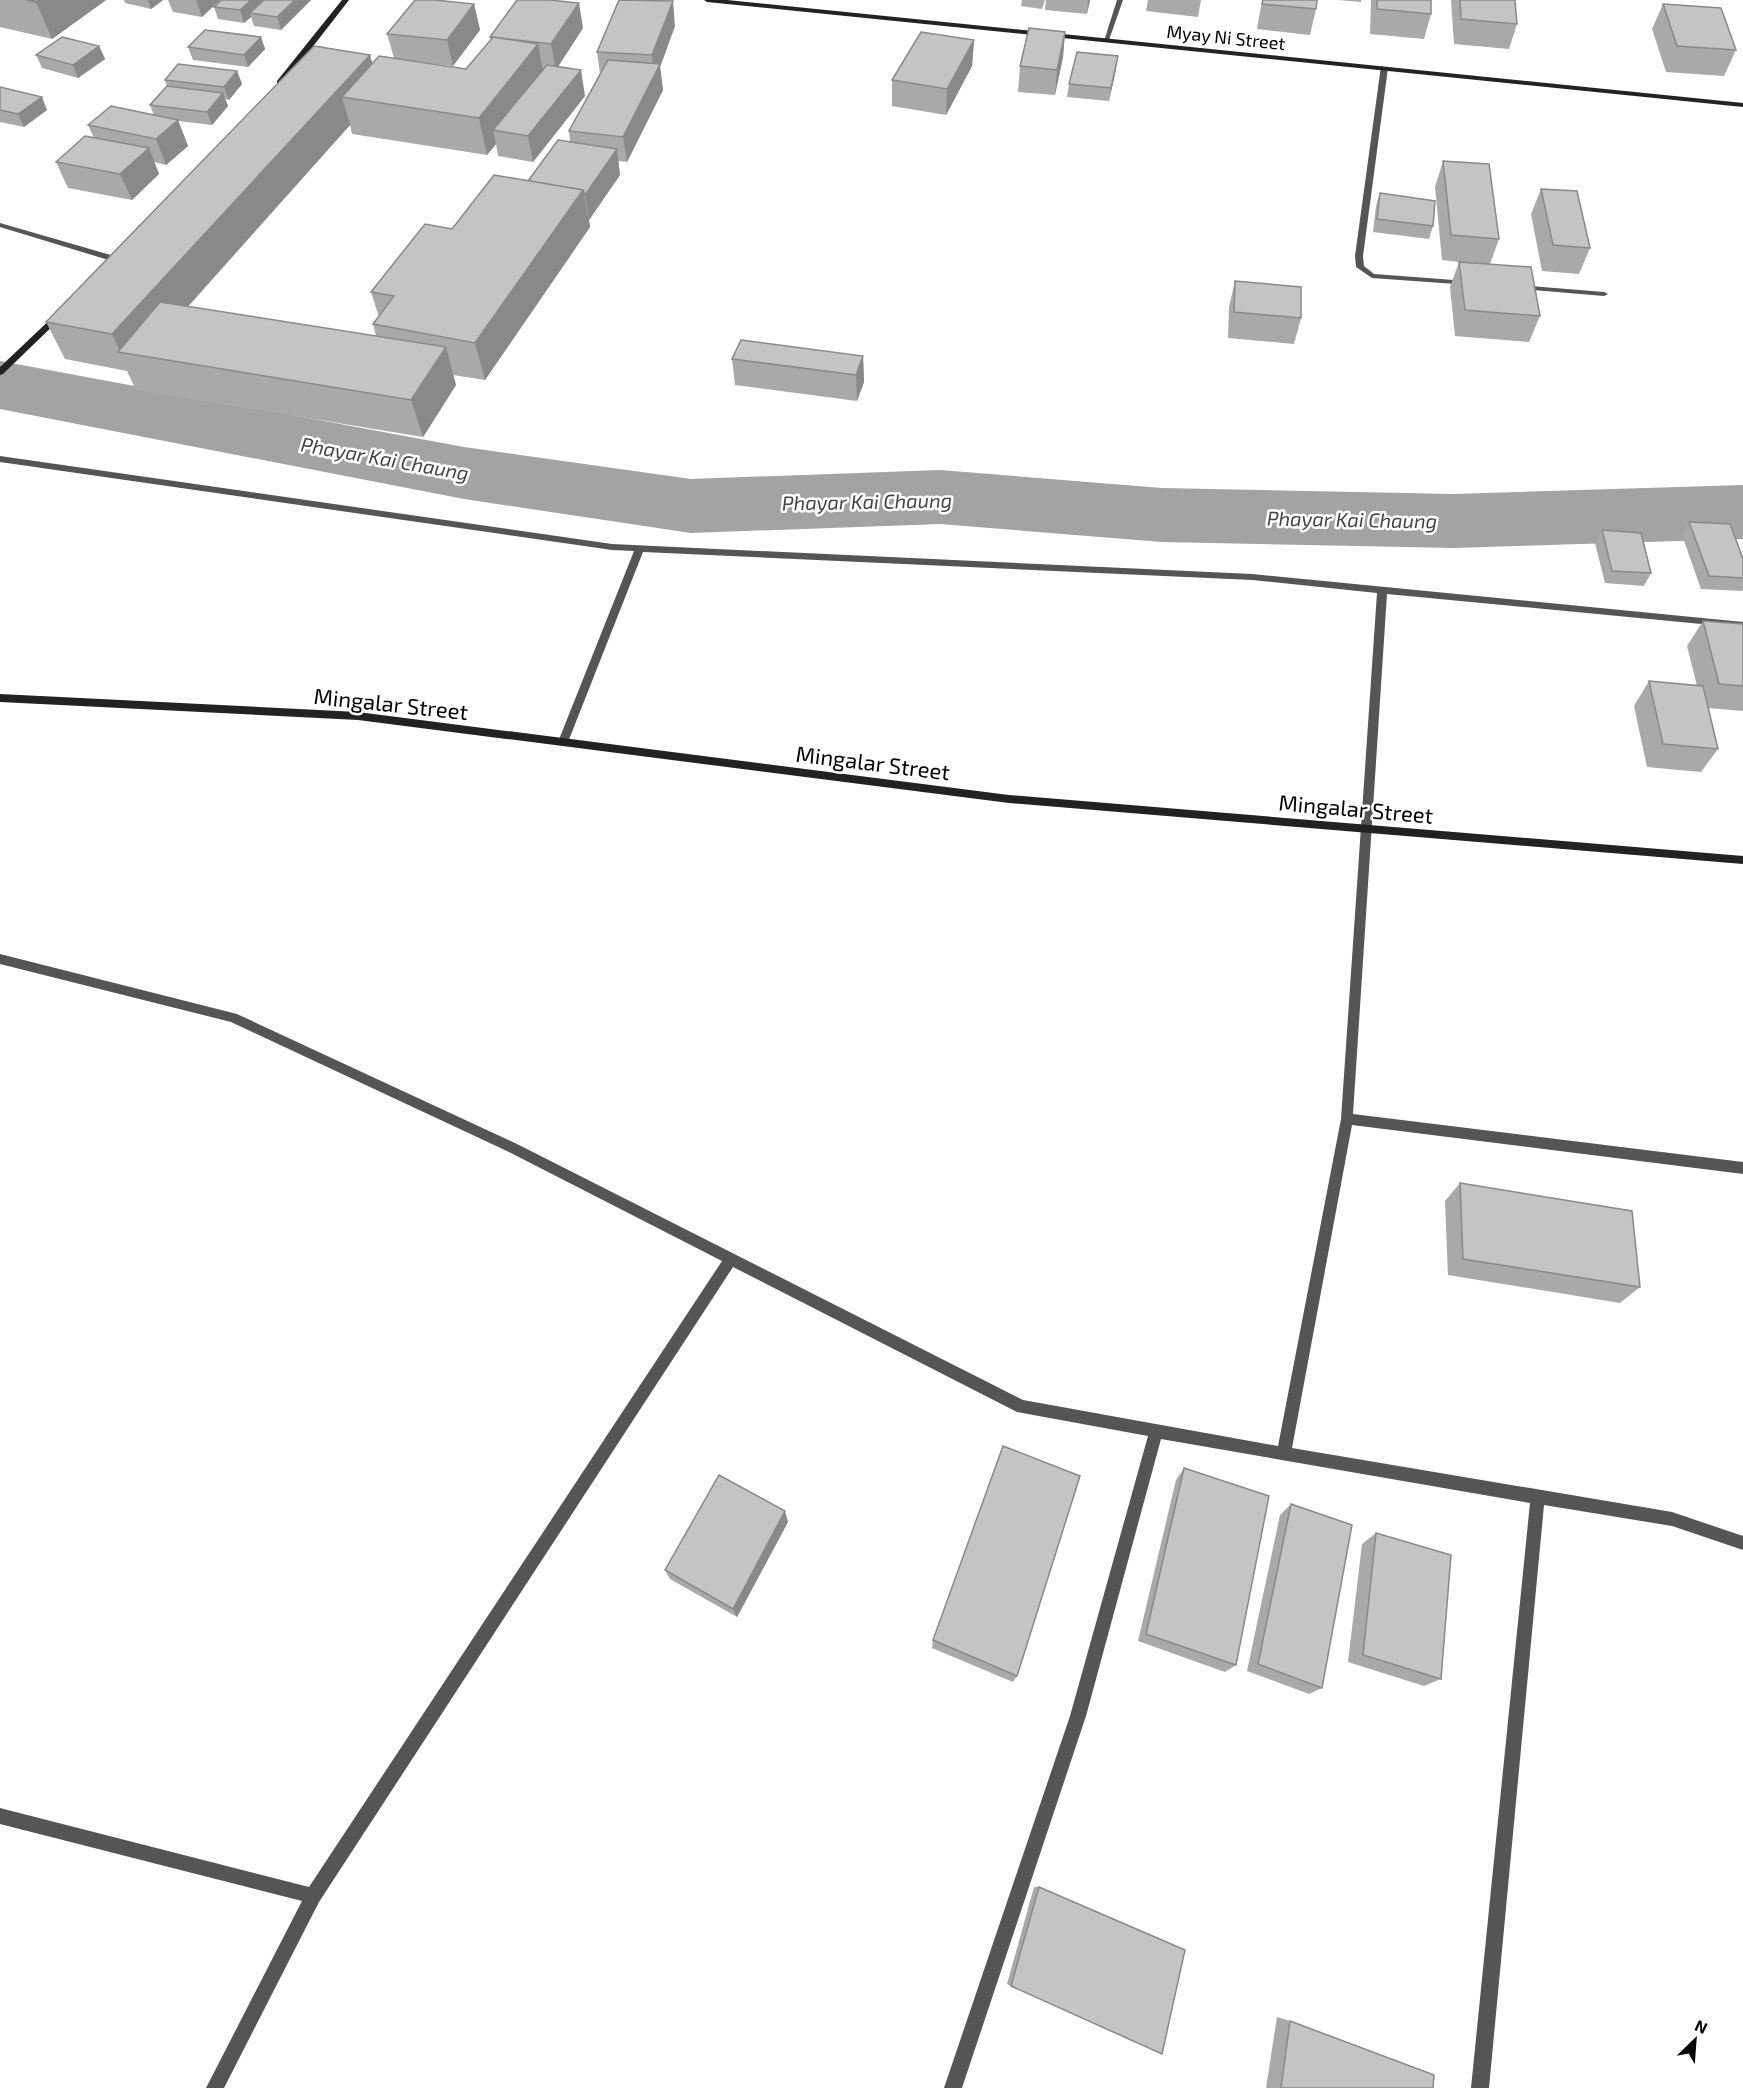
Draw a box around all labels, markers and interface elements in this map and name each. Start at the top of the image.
street label: Myay Ni Street [1165,20,1287,54]
water label: Phayar Kai Chaung [299,431,471,486]
water label: Phayar Kai Chaung [782,488,952,515]
water label: Phayar Kai Chaung [1267,506,1437,533]
street label: Mingalar Street [313,682,469,724]
street label: Mingalar Street [795,740,951,784]
street label: Mingalar Street [1278,788,1434,828]
north arrow [1665,2010,1725,2070]
text: N [1692,2015,1711,2037]

